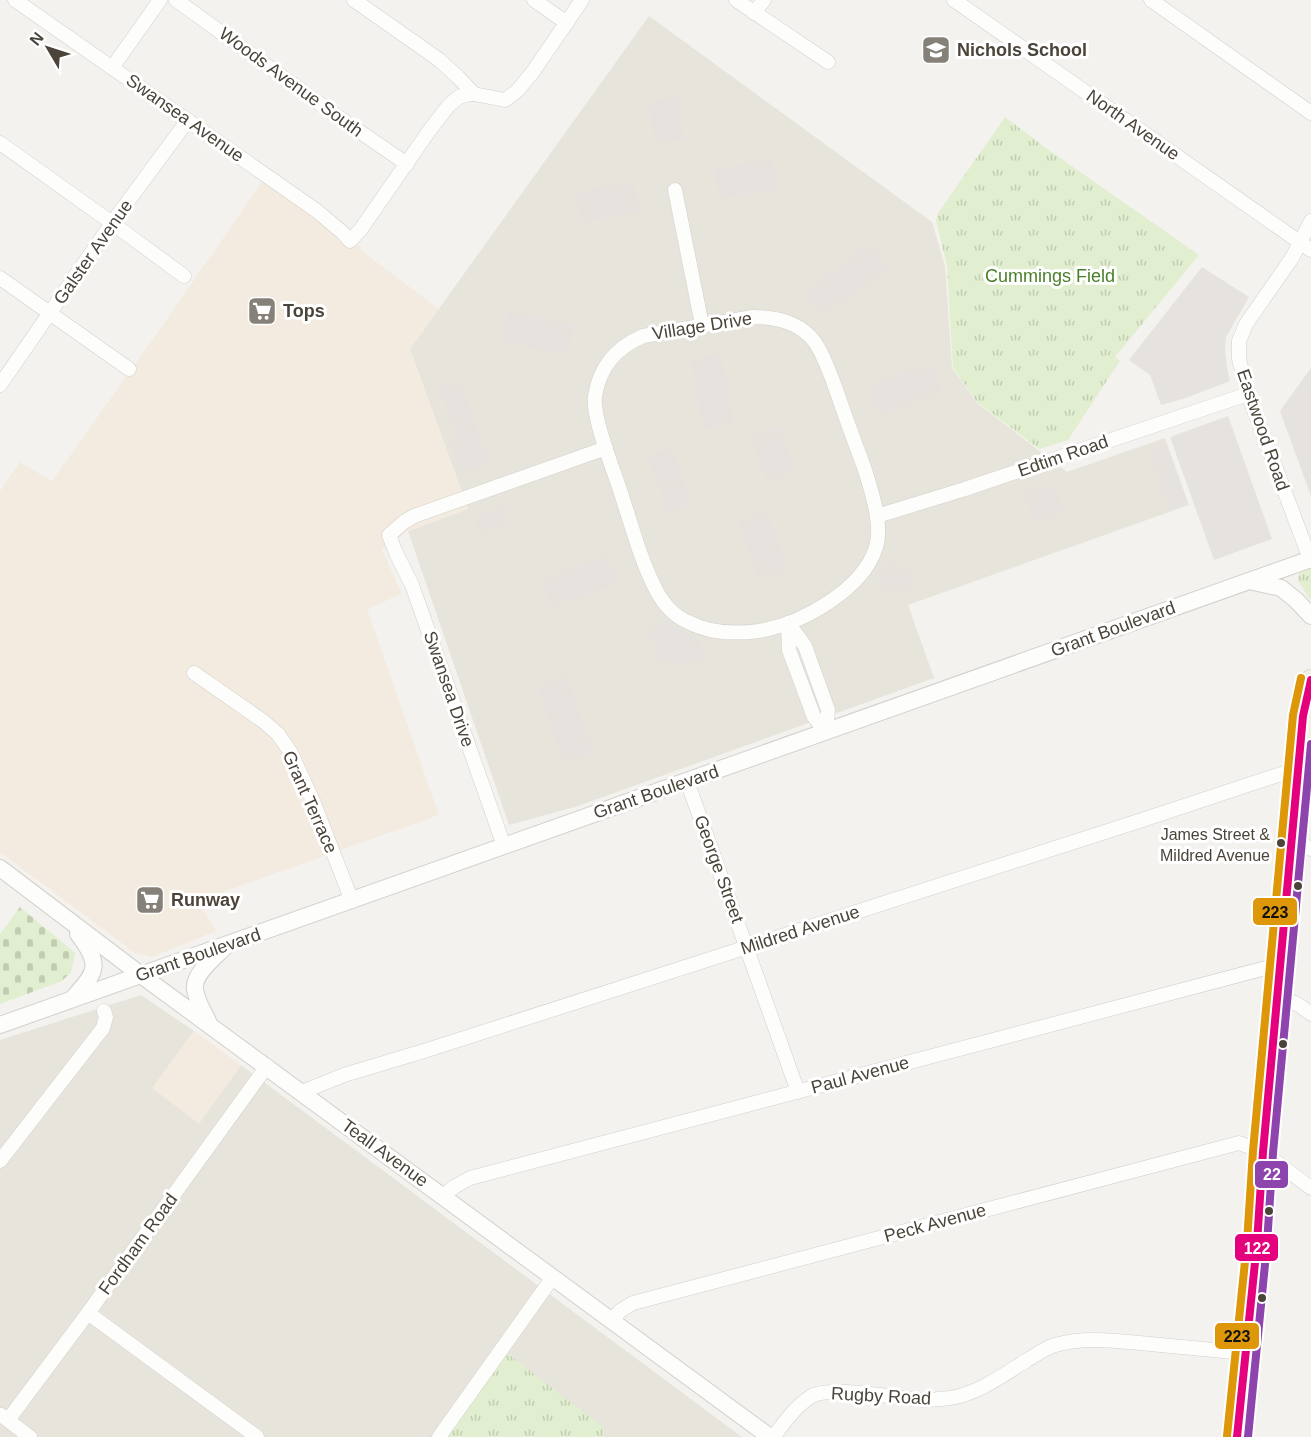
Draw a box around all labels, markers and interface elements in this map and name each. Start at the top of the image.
north arrow [18,18,78,78]
street label: Woods Avenue South [215,23,367,141]
text: N [26,29,47,49]
school or university icon: Nichols School [920,34,952,66]
place label: Nichols School [957,40,1087,60]
street label: Swansea Avenue [122,70,248,166]
street label: North Avenue [1083,86,1183,164]
street label: Galster Avenue [50,196,136,308]
park label: Cummings Field [985,266,1115,286]
supermarket icon: Tops [246,295,278,327]
place label: Tops [283,301,325,321]
street label: Village Drive [651,308,753,344]
street label: Eastwood Road [1233,367,1293,493]
street label: Edtim Road [1015,431,1111,481]
street label: Grant Boulevard [1048,597,1178,661]
street label: Swansea Drive [420,629,478,749]
street label: Grant Terrace [279,748,341,856]
street label: Grant Boulevard [591,761,721,823]
street label: George Street [690,812,748,926]
place label: James Street & Mildred Avenue [1160,826,1270,864]
marker: James Street & Mildred Avenue [1275,837,1287,849]
unlabelled marker [1292,880,1304,892]
supermarket icon: Runway [134,884,166,916]
place label: Runway [171,890,240,910]
line badge: 223 [1252,897,1298,926]
street label: Mildred Avenue [738,901,862,959]
text: 223 [1262,904,1288,921]
street label: Grant Boulevard [133,924,263,986]
unlabelled marker [1277,1038,1289,1050]
street label: Paul Avenue [809,1052,911,1098]
street label: Teall Avenue [338,1115,432,1191]
line badge: 22 [1254,1160,1289,1189]
text: 22 [1263,1166,1281,1183]
street label: Fordham Road [95,1190,181,1298]
street label: Peck Avenue [882,1200,988,1246]
unlabelled marker [1263,1205,1275,1217]
line badge: 122 [1234,1233,1279,1262]
text: 122 [1244,1240,1270,1257]
unlabelled marker [1256,1292,1268,1304]
line badge: 223 [1214,1322,1260,1350]
text: 223 [1224,1328,1250,1345]
street label: Rugby Road [831,1383,931,1409]

